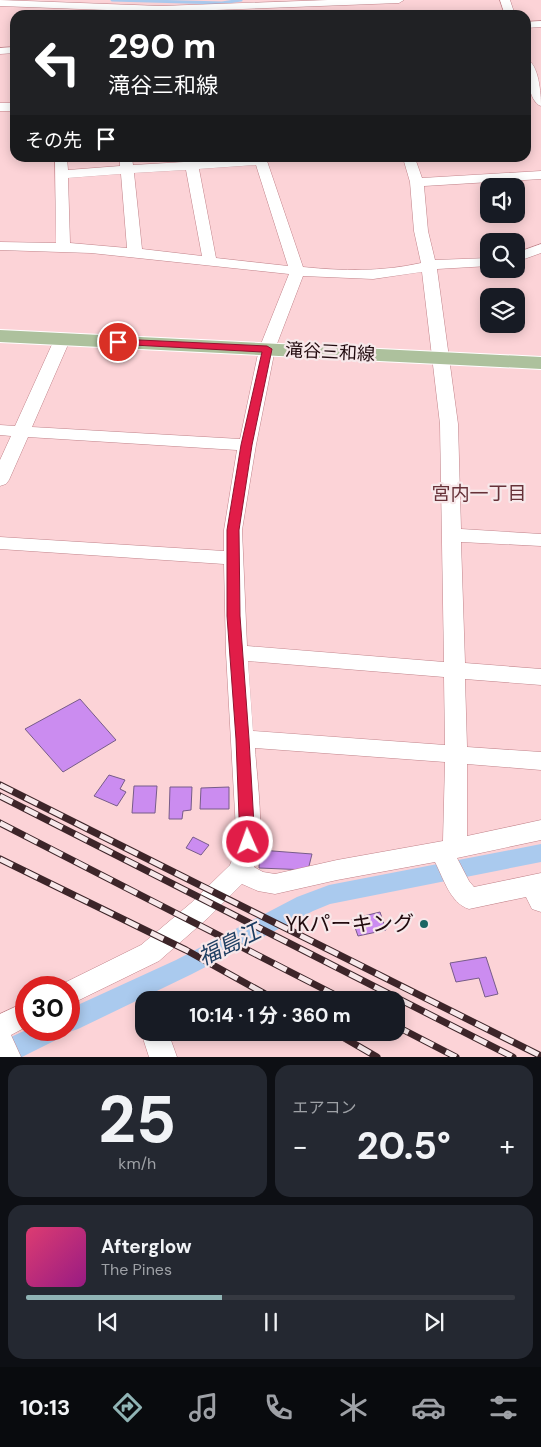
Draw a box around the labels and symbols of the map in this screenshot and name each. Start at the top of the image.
pin [97,321,139,363]
street label: 滝谷三和線 [284,338,376,366]
district label: 宮内一丁目 [431,481,527,506]
position arrow [221,815,273,867]
place label: YKパーキング [285,910,414,938]
water label: 福島江 [193,916,267,972]
marker: YKパーキング [418,918,430,930]
speed limit sign: 30 [15,976,80,1041]

